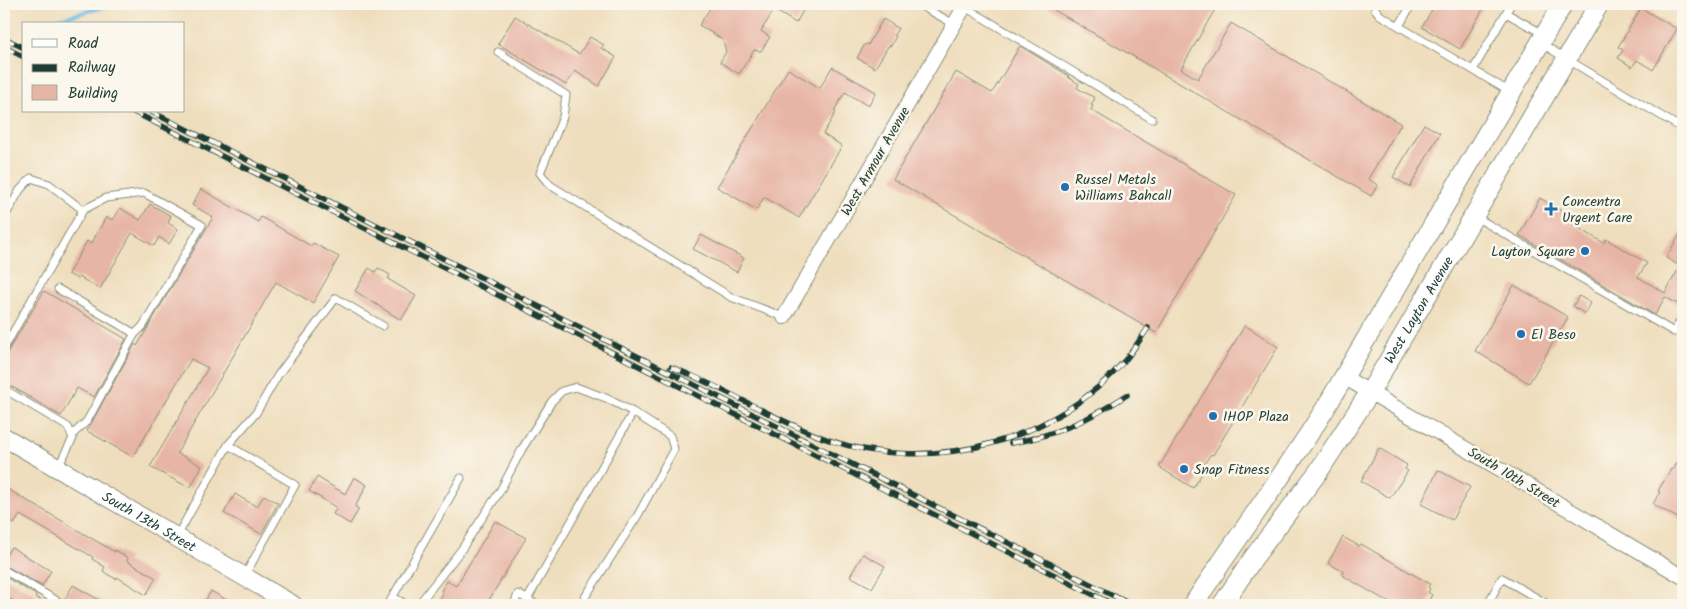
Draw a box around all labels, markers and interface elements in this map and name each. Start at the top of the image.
legend [22,22,185,112]
text: Road [68,32,99,56]
text: Railway [68,56,116,80]
text: Building [68,82,118,106]
street label: West Armour Avenue [836,102,917,220]
place label: Russel Metals Williams Bahcall [1075,169,1172,207]
marker: Russel Metals Williams Bahcall [1059,181,1071,193]
place label: Concentra Urgent Care [1562,191,1633,229]
marker: Concentra Urgent Care [1544,202,1558,216]
place label: Layton Square [1491,241,1576,263]
marker: Layton Square [1579,245,1591,257]
street label: West Layton Avenue [1379,252,1460,368]
place label: El Beso [1531,324,1576,346]
marker: El Beso [1515,328,1527,340]
place label: IHOP Plaza [1223,406,1289,428]
marker: IHOP Plaza [1207,410,1219,422]
street label: South 10th Street [1463,442,1564,514]
place label: Snap Fitness [1194,459,1270,481]
marker: Snap Fitness [1178,463,1190,475]
street label: South 13th Street [98,486,200,559]

